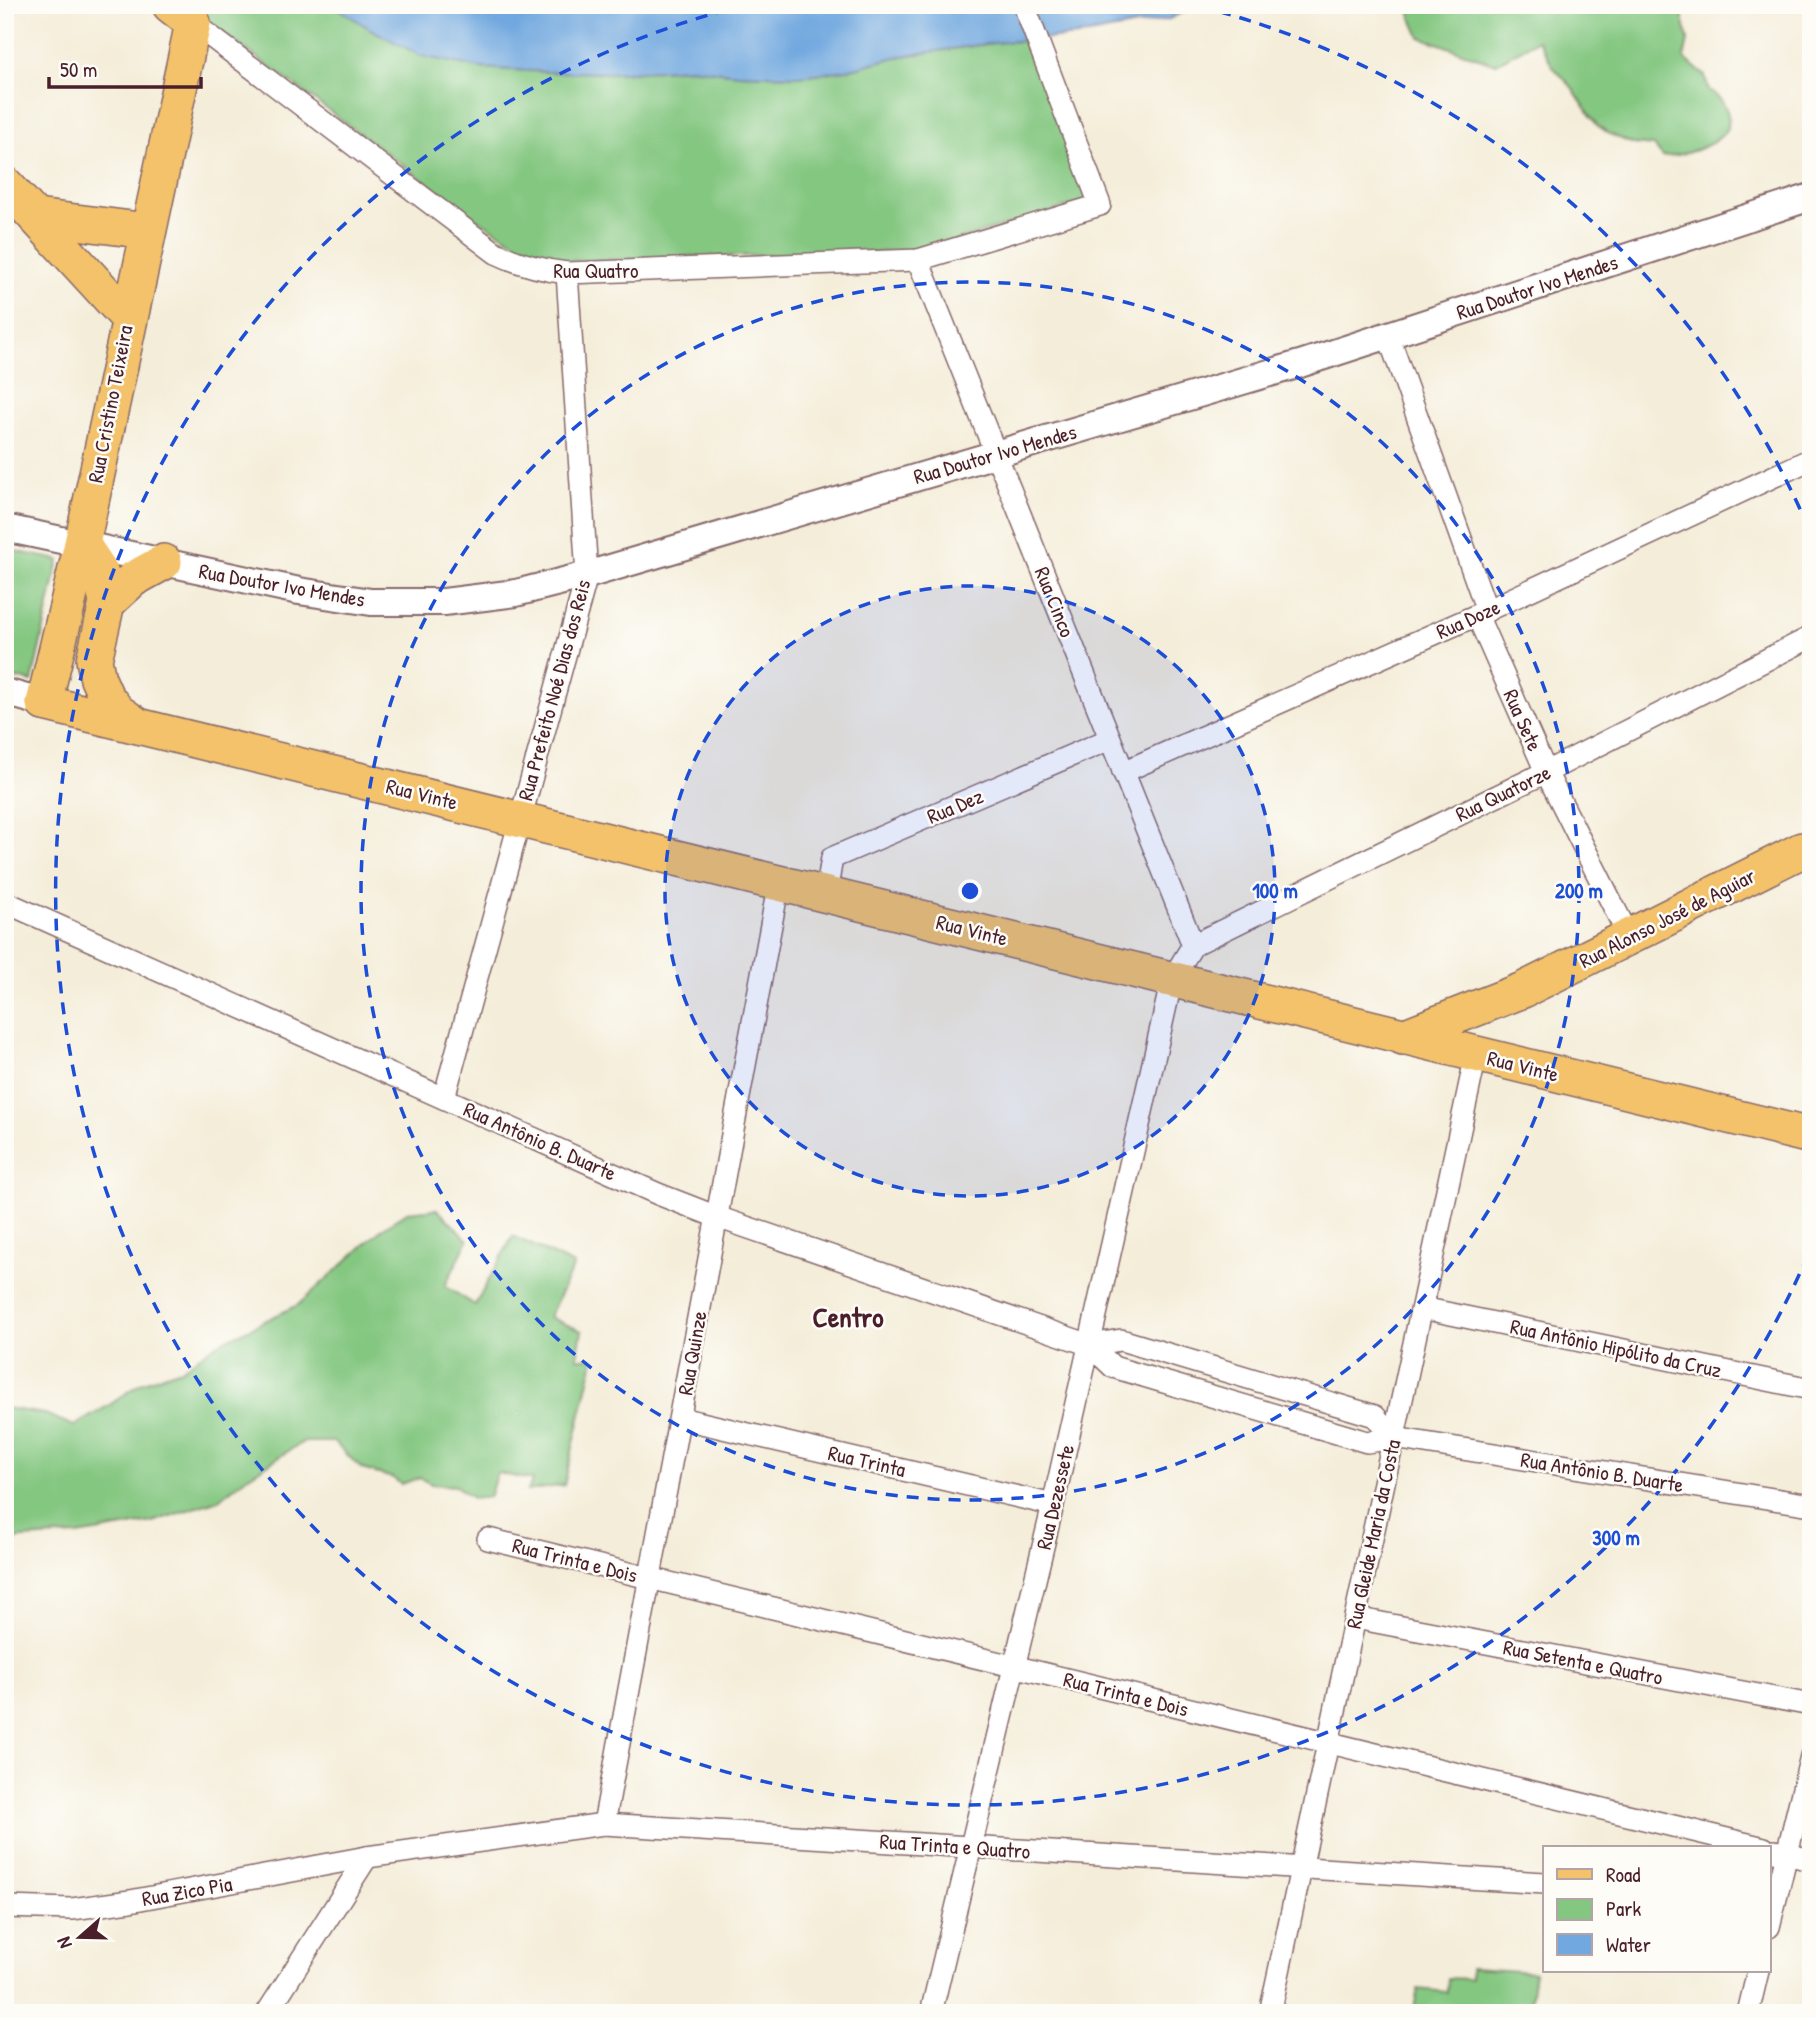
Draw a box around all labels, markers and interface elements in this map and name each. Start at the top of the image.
scale bar [49,46,201,90]
text: 50 m [60,55,97,84]
street label: Rua Doutor Ivo Mendes [1453,247,1621,327]
street label: Rua Quatro [553,256,639,285]
street label: Rua Cristino Teixeira [81,323,139,485]
street label: Rua Doutor Ivo Mendes [910,417,1080,491]
street label: Rua Doutor Ivo Mendes [197,556,367,614]
street label: Rua Cinco [1028,563,1082,641]
street label: Rua Prefeito Noé Dias dos Reis [511,576,597,804]
street label: Rua Doze [1432,592,1504,646]
street label: Rua Sete [1497,685,1549,755]
street label: Rua Quatorze [1451,757,1555,829]
street label: Rua Vinte [383,771,461,817]
street label: Rua Dez [922,781,988,831]
street label: Rua Alonso José de Aguiar [1574,861,1760,975]
text: 100 m [1252,876,1298,905]
text: 200 m [1555,876,1603,905]
centre of rings [958,879,982,903]
street label: Rua Vinte [933,907,1011,953]
street label: Rua Vinte [1484,1043,1562,1089]
street label: Rua Antônio B. Duarte [459,1094,621,1188]
district label: Centro [813,1298,884,1336]
street label: Rua Quinze [670,1309,714,1397]
street label: Rua Antônio Hipólito da Cruz [1508,1311,1724,1385]
street label: Rua Gleide Maria da Costa [1339,1437,1407,1631]
street label: Rua Trinta [825,1438,909,1484]
street label: Rua Dezessete [1029,1442,1081,1552]
street label: Rua Antônio B. Duarte [1519,1445,1685,1499]
text: 300 m [1592,1523,1640,1552]
street label: Rua Trinta e Dois [509,1530,641,1590]
street label: Rua Setenta e Quatro [1501,1632,1665,1692]
street label: Rua Trinta e Dois [1060,1664,1192,1724]
street label: Rua Trinta e Quatro [879,1826,1031,1866]
legend [1543,1846,1770,1972]
text: Road [1606,1860,1640,1889]
street label: Rua Zico Pia [140,1869,234,1913]
text: Park [1606,1894,1641,1923]
north arrow [46,1902,116,1972]
text: Water [1606,1930,1651,1959]
text: N [50,1934,78,1952]

